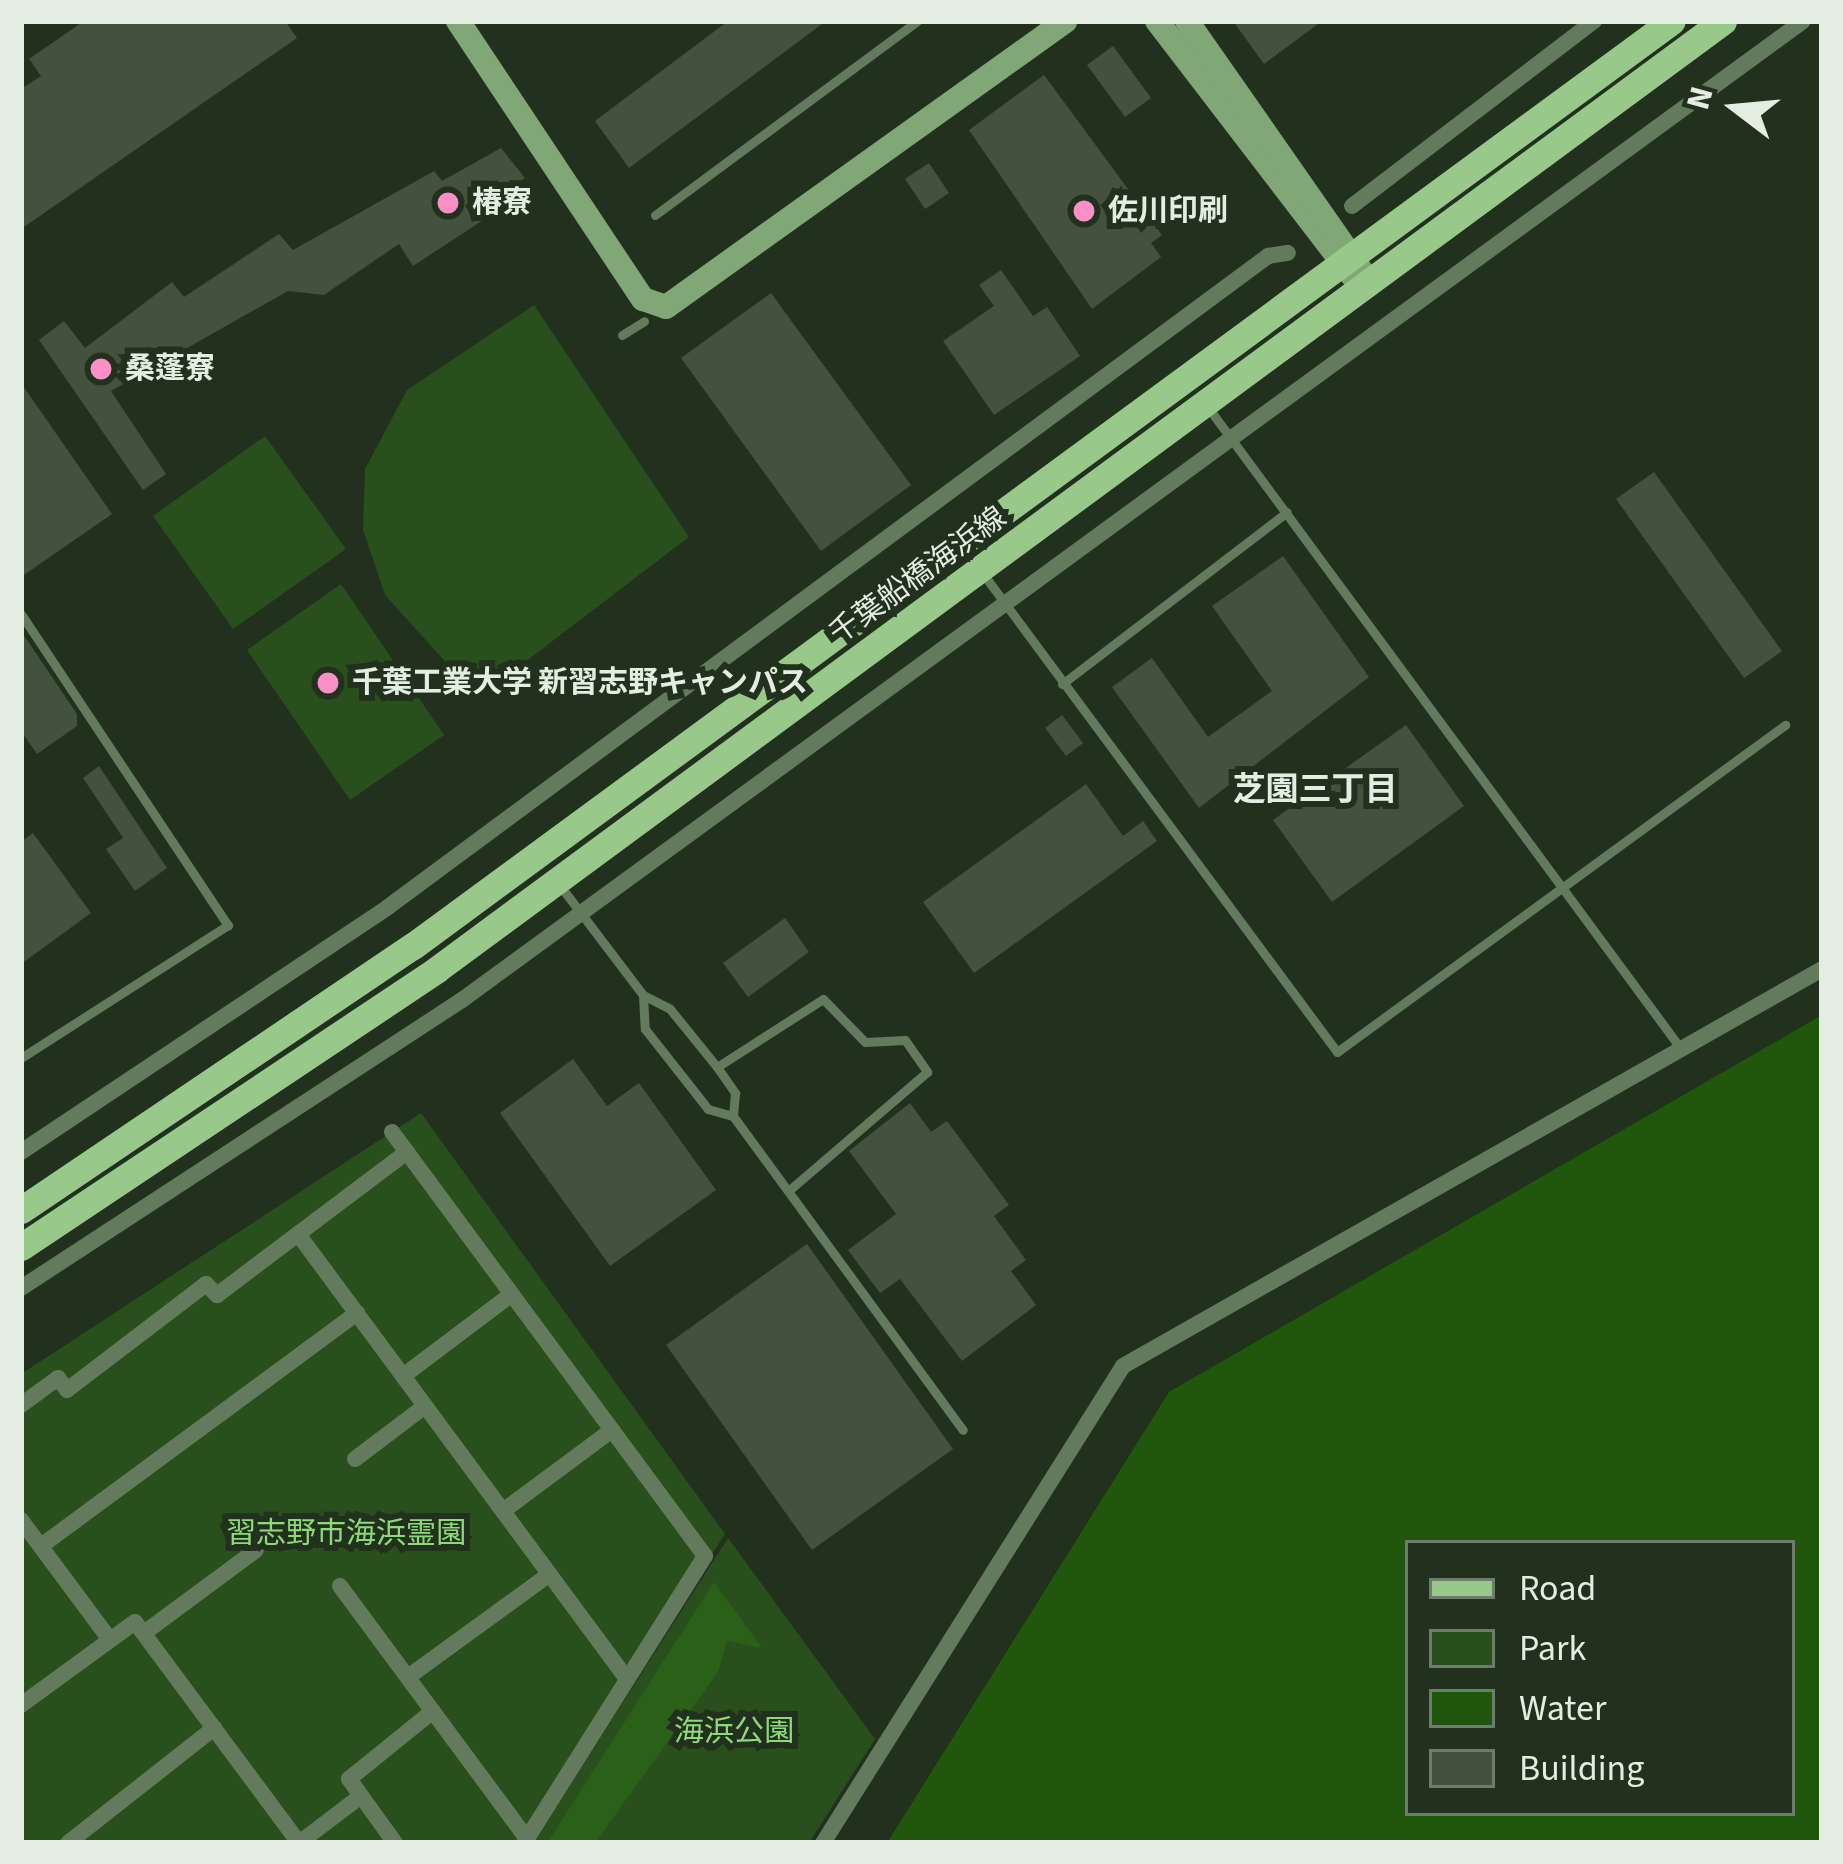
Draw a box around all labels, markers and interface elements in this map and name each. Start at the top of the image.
north arrow [1675,48,1795,168]
text: N [1674,81,1726,115]
place label: 椿寮 [472,185,532,221]
marker: 椿寮 [435,190,461,216]
place label: 佐川印刷 [1108,193,1228,229]
marker: 佐川印刷 [1071,198,1097,224]
place label: 桑蓬寮 [125,351,215,387]
marker: 桑蓬寮 [88,356,114,382]
street label: 千葉船橋海浜線 [822,500,1014,652]
place label: 千葉工業大学 新習志野キャンパス [352,665,808,701]
marker: 千葉工業大学 新習志野キャンパス [315,670,341,696]
district label: 芝園三丁目 [1233,770,1397,810]
park label: 習志野市海浜霊園 [226,1516,466,1552]
legend [1405,1540,1795,1816]
text: Road [1519,1563,1596,1614]
text: Park [1519,1623,1586,1674]
text: Water [1519,1683,1606,1734]
park label: 海浜公園 [674,1714,794,1750]
text: Building [1519,1743,1644,1794]

